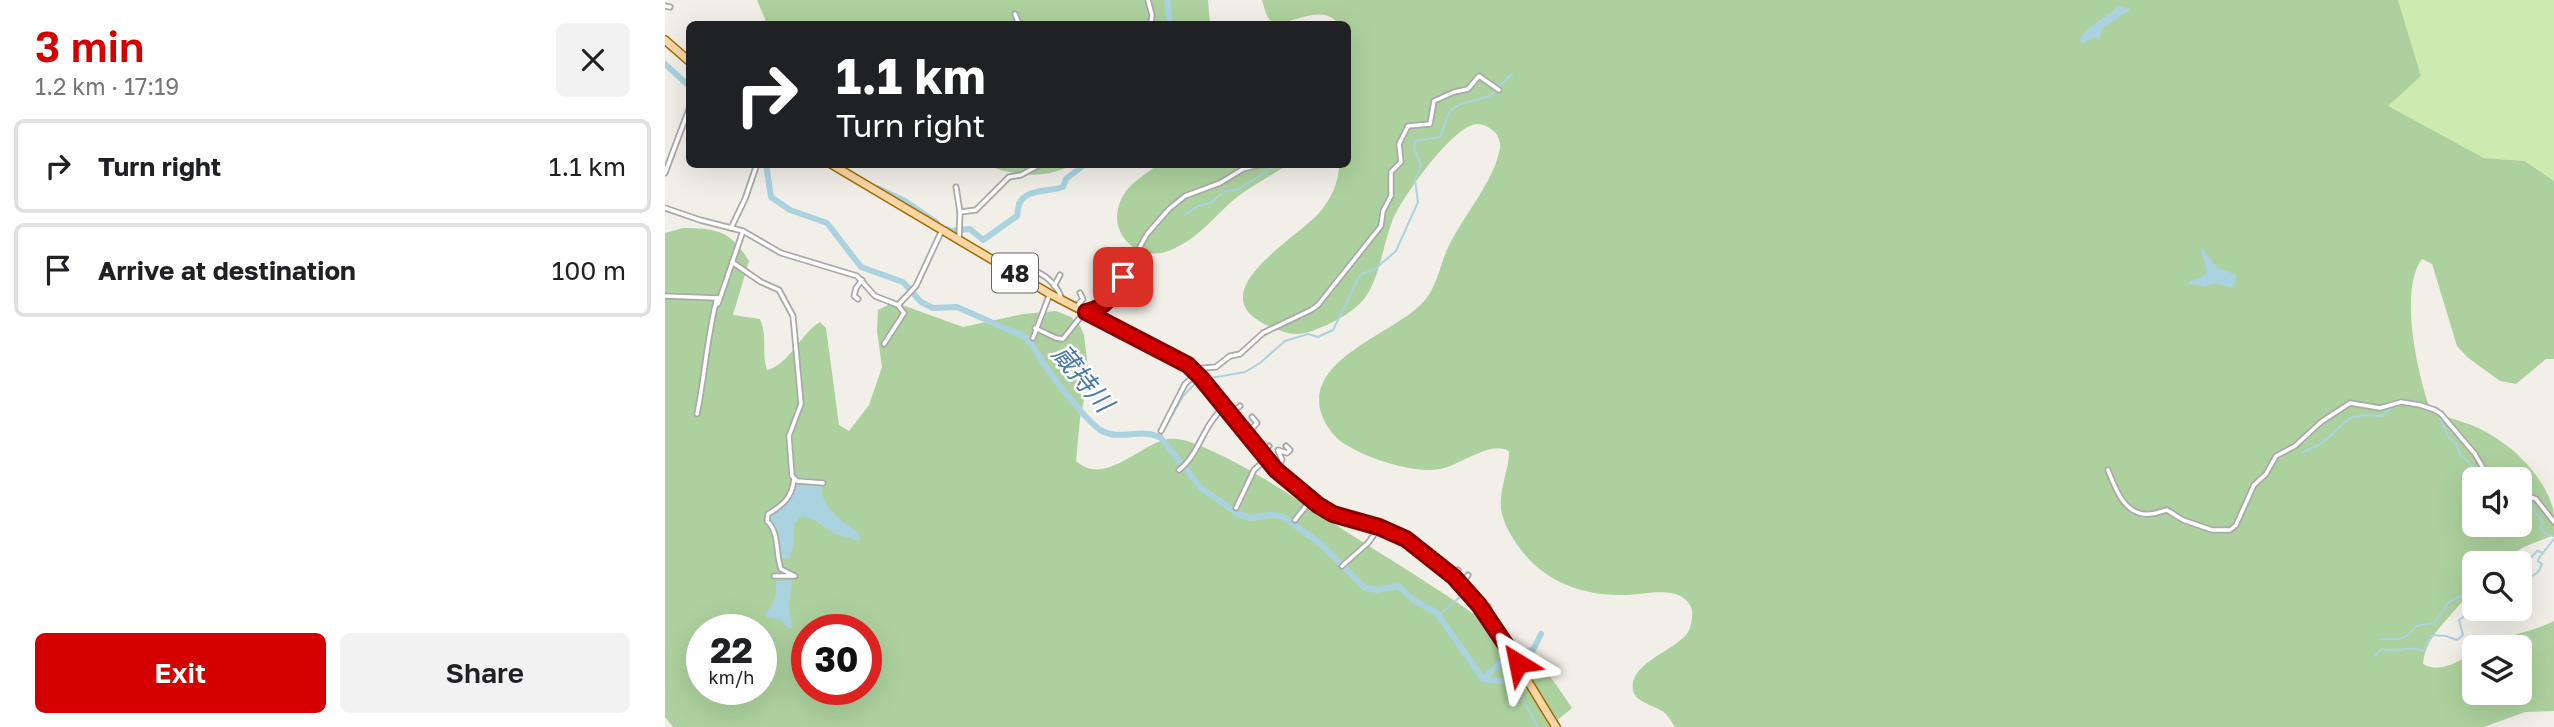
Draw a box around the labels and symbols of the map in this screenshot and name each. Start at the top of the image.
pin [1093,247,1153,307]
road number: 48 [992,254,1038,292]
water label: 蔵持川 [1046,338,1122,420]
speed limit sign: 30 [791,614,882,705]
position arrow [1481,626,1555,700]

